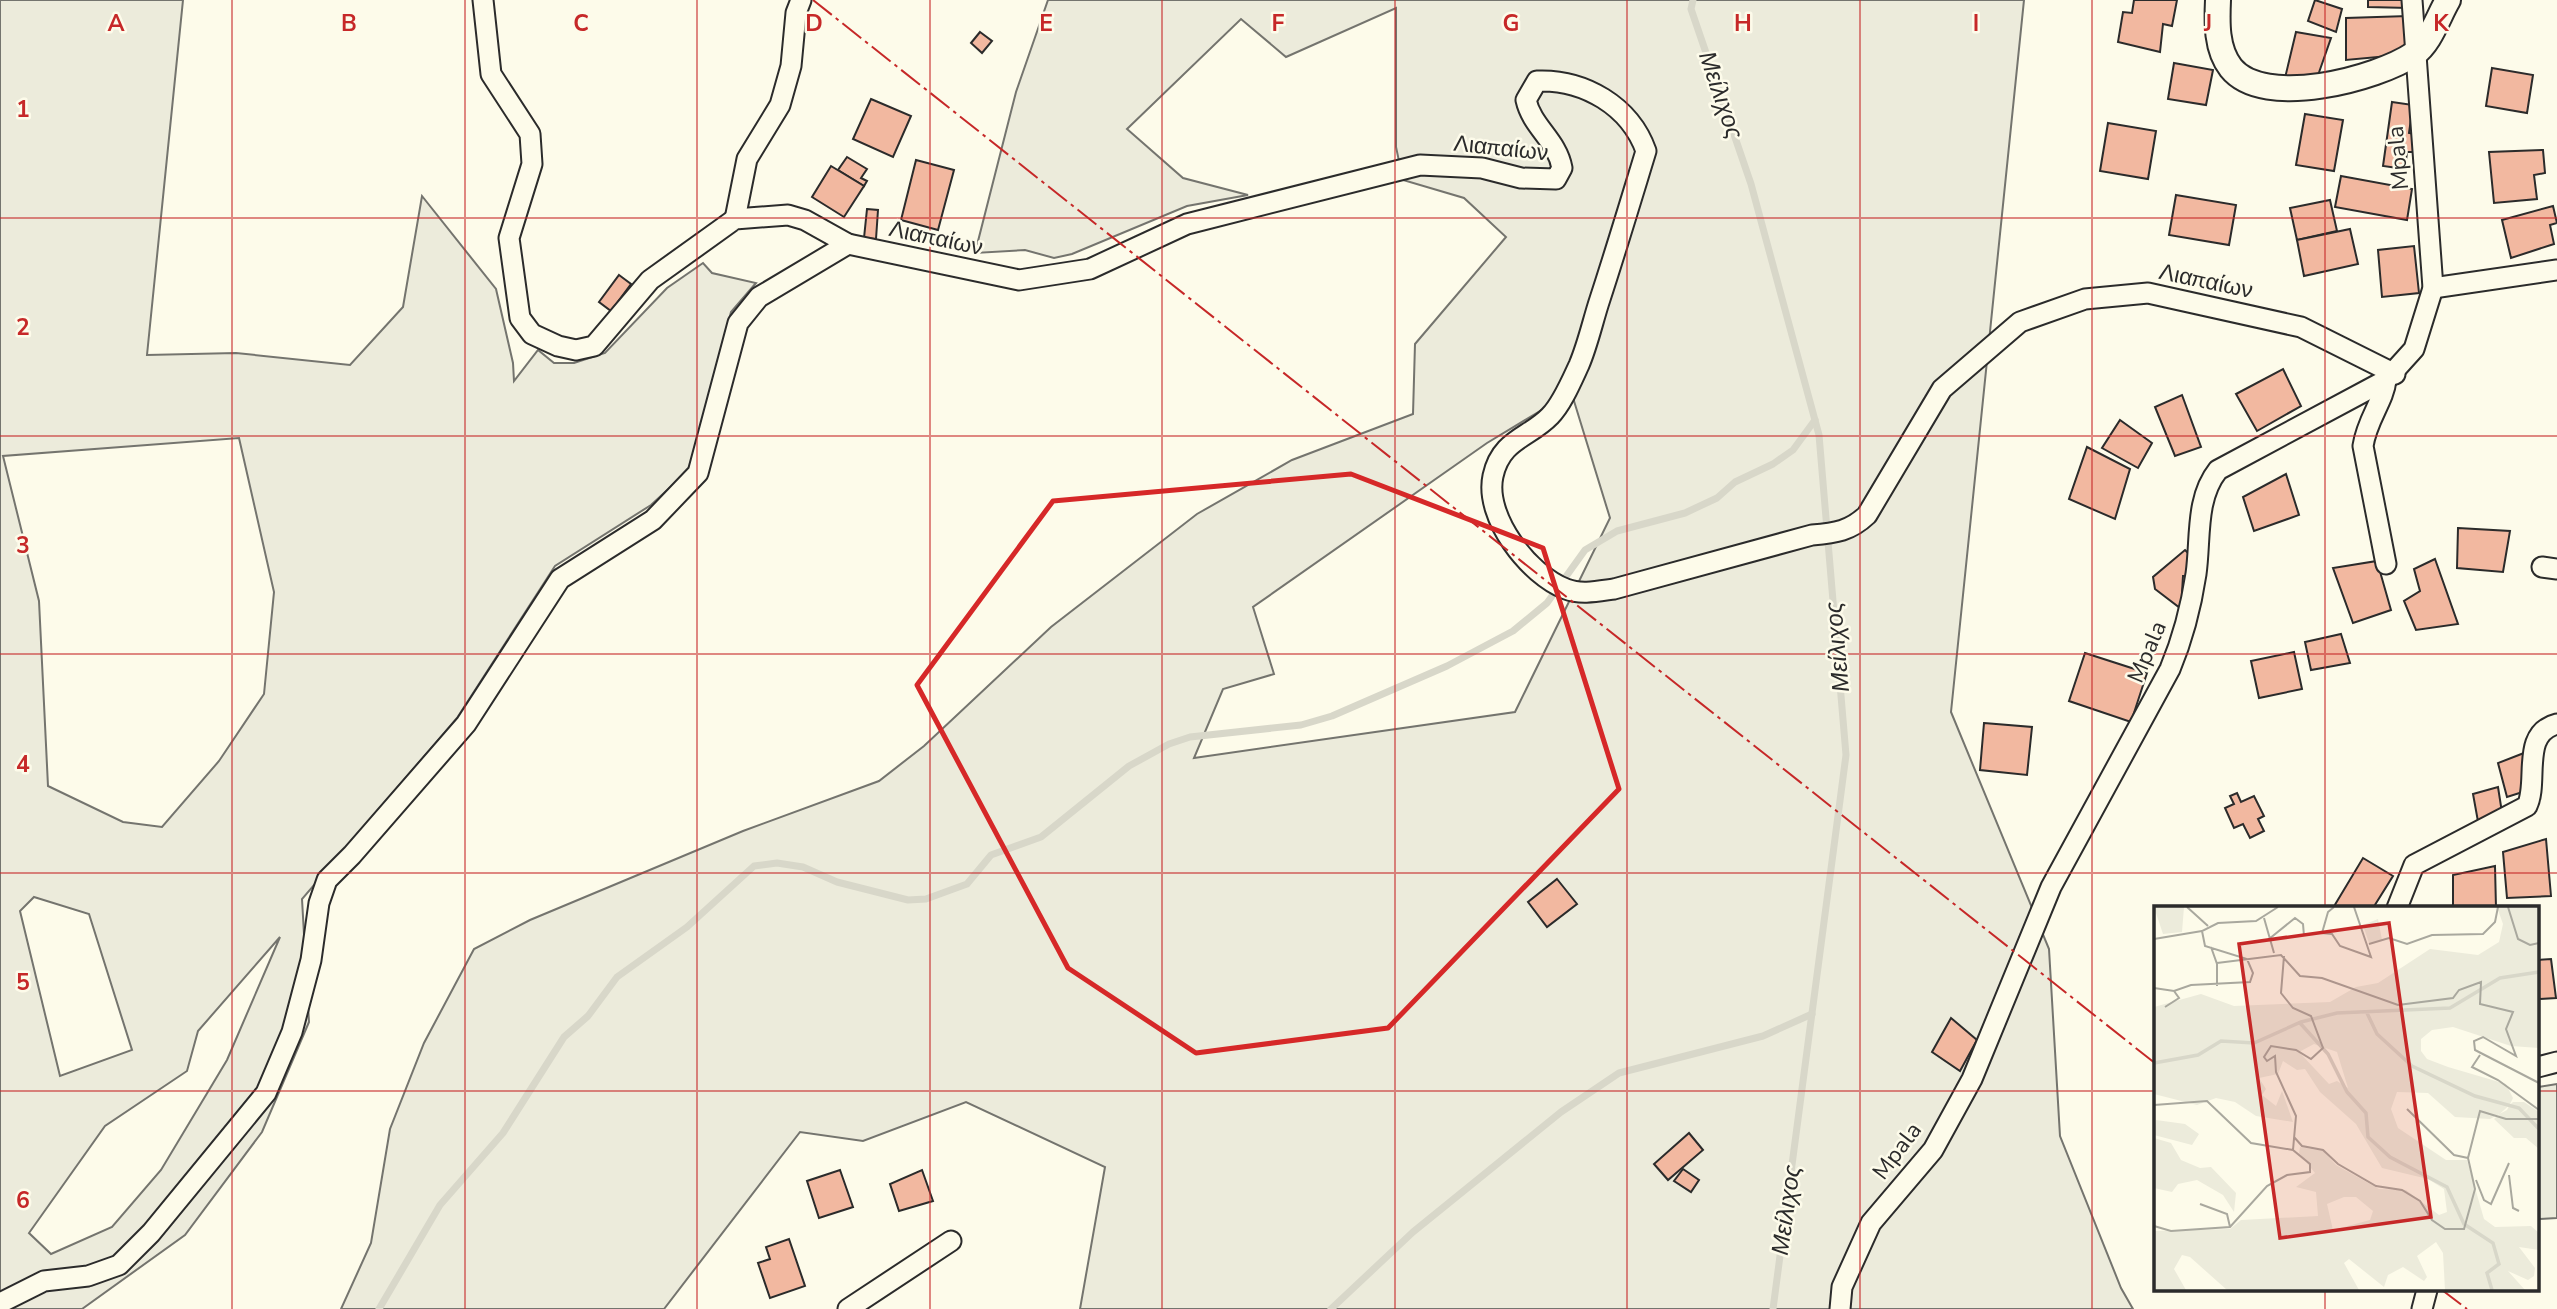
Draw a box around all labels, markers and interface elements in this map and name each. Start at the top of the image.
text: A [107,8,125,39]
text: B [341,8,357,39]
text: C [573,8,589,39]
text: D [805,8,823,39]
text: E [1039,8,1053,39]
text: F [1272,8,1285,39]
text: G [1503,8,1519,39]
text: H [1734,8,1752,39]
text: I [1973,8,1979,39]
text: J [2203,8,2212,39]
text: K [2433,8,2449,39]
water label: Μείλιχος [1691,47,1751,143]
text: 1 [16,94,30,125]
street label: Mpala [2380,125,2416,191]
street label: Λιαπαίων [1452,128,1550,168]
street label: Λιαπαίων [886,213,986,263]
street label: Λιαπαίων [2156,256,2256,306]
text: 2 [16,312,30,343]
text: 3 [16,530,30,561]
water label: Μείλιχος [1817,600,1857,694]
street label: Mpala [2120,616,2174,688]
text: 4 [16,749,30,780]
inset map [2154,906,2540,1292]
text: 5 [16,967,30,998]
street label: Mpala [1865,1116,1929,1186]
water label: Μείλιχος [1764,1163,1808,1257]
text: 6 [16,1185,30,1216]

